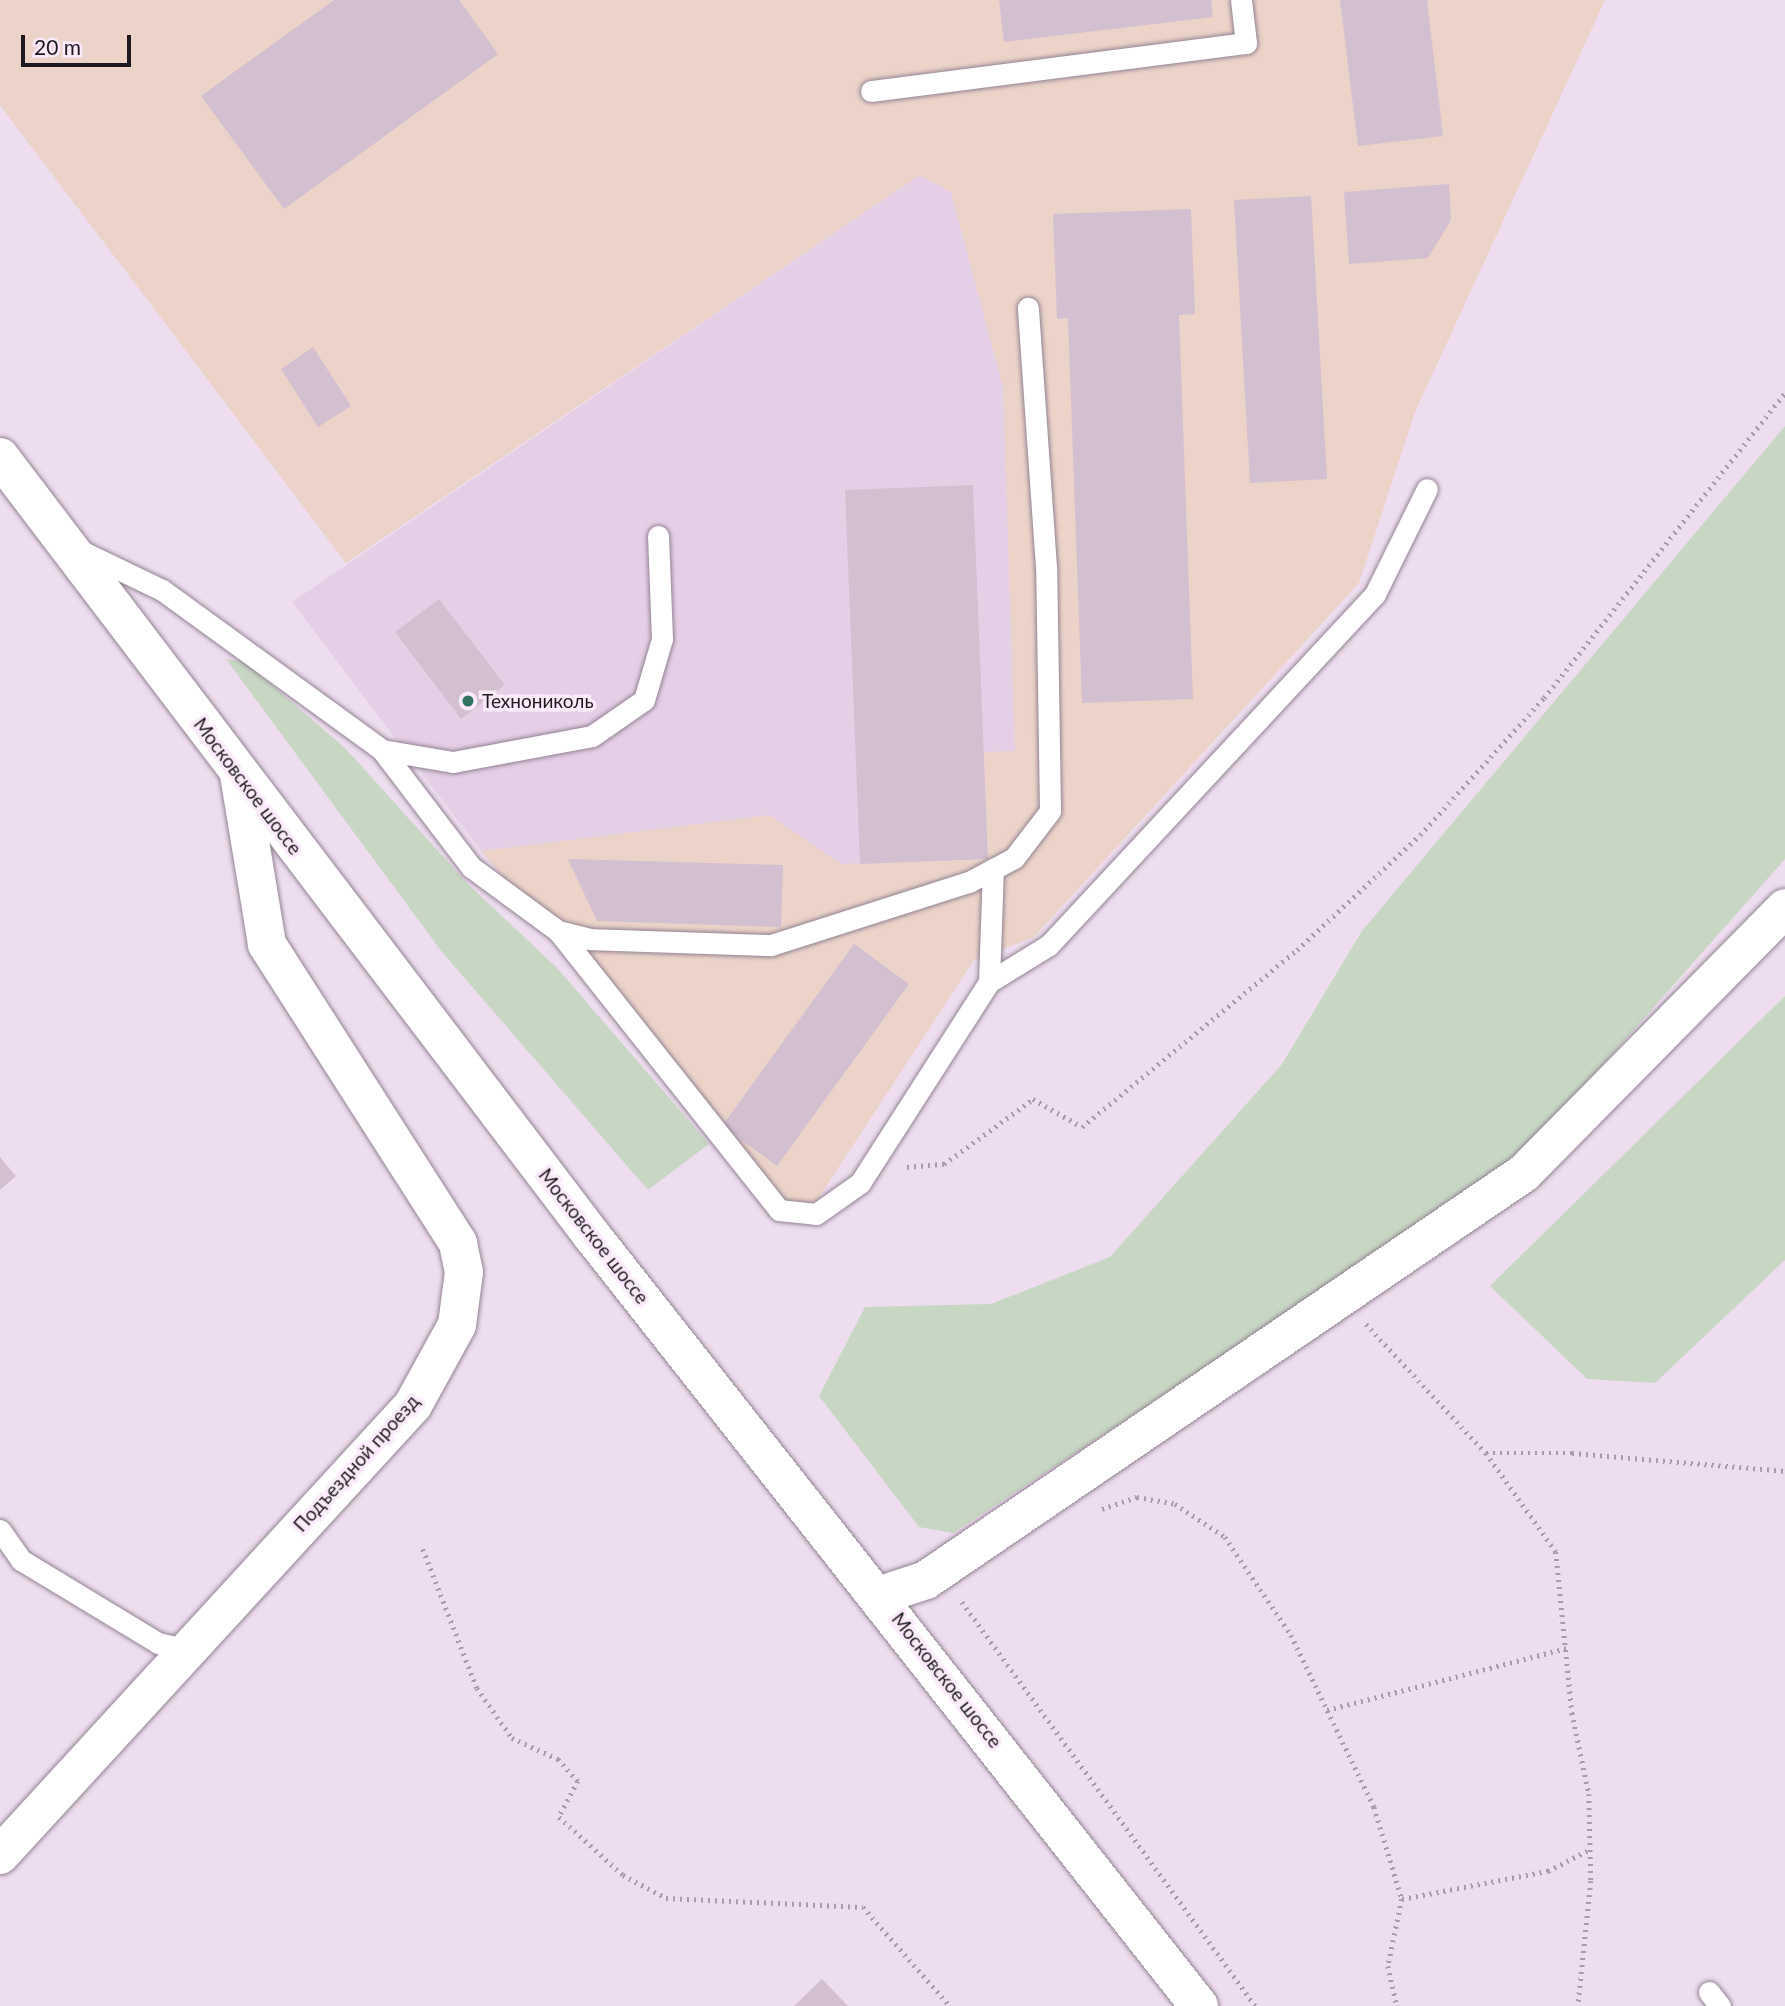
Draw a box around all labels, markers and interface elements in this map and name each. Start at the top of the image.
scale bar [24,21,135,65]
text: 20 m [34,34,81,59]
place label: Технониколь [482,690,594,712]
marker: Технониколь [460,693,476,709]
street label: Московское шоссе [189,713,307,859]
street label: Московское шоссе [534,1164,654,1308]
street label: Подъездной проезд [289,1390,423,1536]
street label: Московское шоссе [887,1608,1007,1752]

